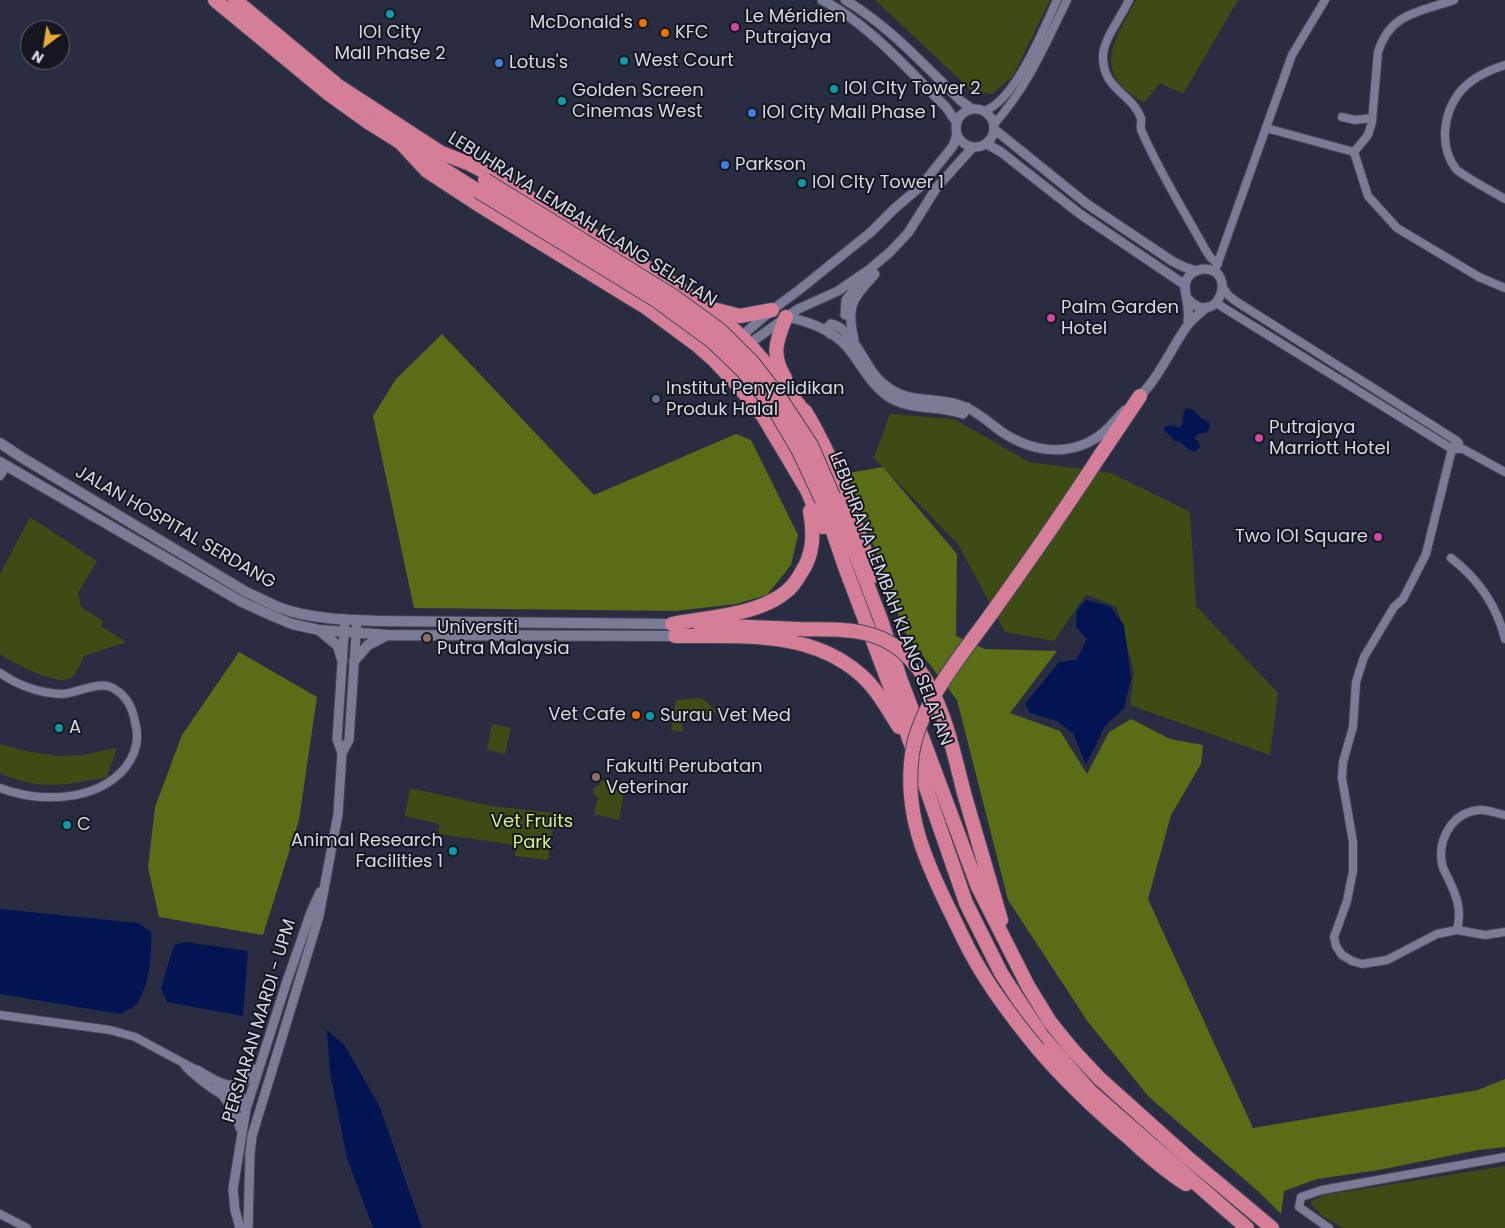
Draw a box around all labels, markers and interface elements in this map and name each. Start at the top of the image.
place label: Le Méridien Putrajaya [745,6,846,48]
marker: IOI City Mall Phase 2 [384,8,396,20]
place label: McDonald's [530,12,633,34]
marker: McDonald's [637,17,649,29]
north arrow [20,20,70,70]
marker: Le Méridien Putrajaya [729,21,741,33]
place label: IOI City Mall Phase 2 [334,22,446,64]
place label: KFC [675,22,709,44]
marker: KFC [659,27,671,39]
text: N [28,46,47,68]
place label: West Court [634,50,734,72]
place label: Lotus's [509,52,568,74]
marker: West Court [618,55,630,67]
marker: Lotus's [493,57,505,69]
place label: IOI CIty Tower 2 [844,78,981,100]
place label: Golden Screen Cinemas West [572,80,704,122]
marker: IOI CIty Tower 2 [828,83,840,95]
marker: Golden Screen Cinemas West [556,95,568,107]
place label: IOI City Mall Phase 1 [762,102,936,124]
marker: IOI City Mall Phase 1 [746,107,758,119]
street label: LEBUHRAYA LEMBAH KLANG SELATAN [444,128,720,312]
place label: Parkson [735,154,806,176]
marker: Parkson [719,159,731,171]
place label: IOI CIty Tower 1 [812,172,944,194]
marker: IOI CIty Tower 1 [796,177,808,189]
place label: Palm Garden Hotel [1061,297,1179,340]
marker: Palm Garden Hotel [1045,312,1057,324]
place label: Institut Penyelidikan Produk Halal [666,378,845,420]
marker: Institut Penyelidikan Produk Halal [650,393,662,405]
place label: Putrajaya Marriott Hotel [1269,417,1390,459]
marker: Putrajaya Marriott Hotel [1253,432,1265,444]
street label: LEBUHRAYA LEMBAH KLANG SELATAN [824,449,956,749]
street label: JALAN HOSPITAL SERDANG [71,462,279,594]
place label: Two IOI Square [1235,526,1368,548]
marker: Two IOI Square [1372,531,1384,543]
place label: Universiti Putra Malaysia [437,617,570,660]
marker: Universiti Putra Malaysia [421,632,433,644]
place label: Vet Cafe [548,704,626,726]
place label: Surau Vet Med [660,705,791,727]
marker: Vet Cafe [630,709,642,721]
marker: Surau Vet Med [644,710,656,722]
place label: A [69,717,81,739]
marker: A [53,722,65,734]
place label: Fakulti Perubatan Veterinar [606,756,763,799]
marker: Fakulti Perubatan Veterinar [590,771,602,783]
park label: Vet Fruits Park [491,811,573,854]
place label: C [77,814,91,836]
marker: C [61,819,73,831]
place label: Animal Research Facilities 1 [291,830,443,872]
marker: Animal Research Facilities 1 [447,845,459,857]
street label: PERSIARAN MARDI - UPM [219,917,301,1125]

